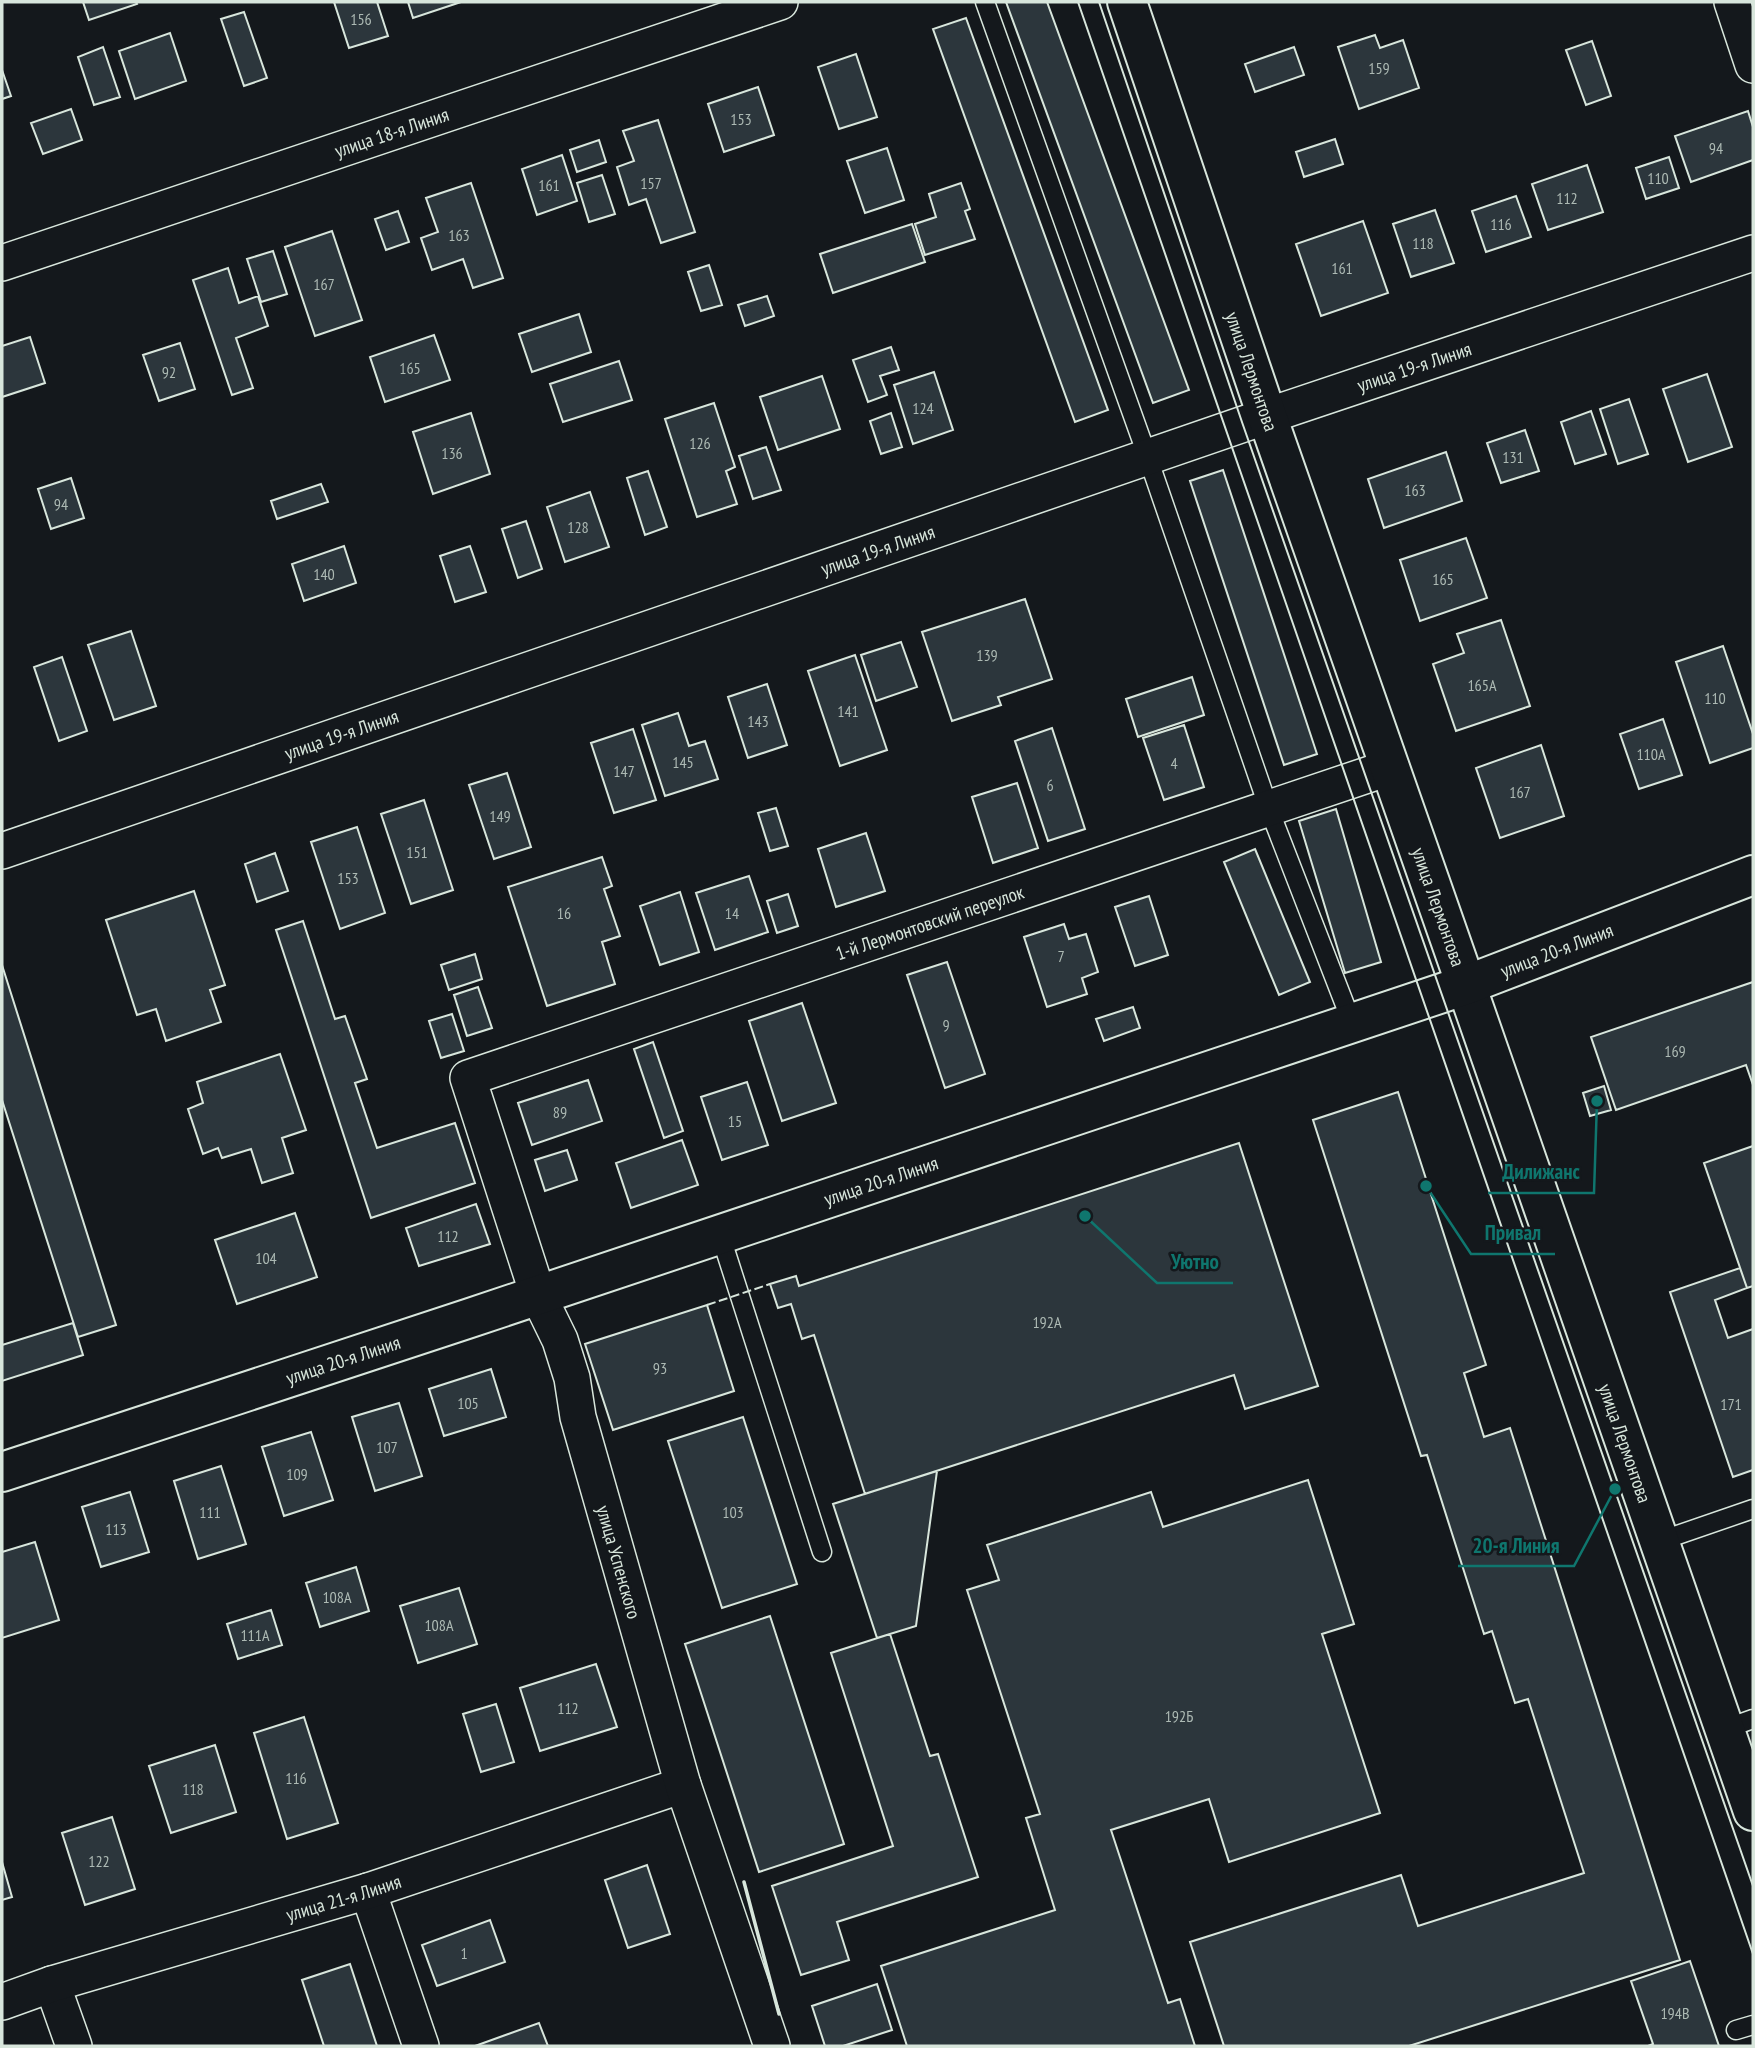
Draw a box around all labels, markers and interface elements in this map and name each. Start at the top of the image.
house number: 156 [350,9,372,29]
house number: 159 [1368,58,1390,78]
street label: улица 18-я Линия [331,102,452,163]
house number: 153 [730,109,752,129]
house number: 94 [1709,138,1723,158]
house number: 110 [1647,168,1669,188]
house number: 157 [640,173,662,193]
house number: 161 [538,175,560,195]
house number: 112 [1556,188,1578,208]
house number: 116 [1490,214,1512,234]
house number: 163 [448,225,470,245]
house number: 118 [1412,233,1434,253]
house number: 161 [1331,258,1353,278]
house number: 167 [313,274,335,294]
street label: улица Лермонтова [1221,309,1283,434]
street label: улица 19-я Линия [1354,336,1474,397]
house number: 165 [399,358,421,378]
house number: 92 [162,362,176,382]
house number: 124 [912,398,934,418]
house number: 126 [689,433,711,453]
house number: 136 [441,443,463,463]
house number: 131 [1502,447,1524,467]
house number: 163 [1404,480,1426,500]
house number: 94 [54,494,68,514]
house number: 128 [567,517,589,537]
street label: улица 19-я Линия [818,519,938,581]
house number: 140 [313,564,335,584]
house number: 165 [1432,569,1454,589]
house number: 139 [976,645,998,665]
house number: 165А [1467,675,1497,695]
house number: 110 [1704,688,1726,708]
house number: 141 [837,701,859,721]
street label: улица 19-я Линия [281,704,402,765]
house number: 143 [747,711,769,731]
house number: 110А [1636,744,1666,764]
house number: 145 [672,752,694,772]
house number: 4 [1170,753,1178,773]
house number: 147 [613,761,635,781]
house number: 6 [1046,775,1054,795]
house number: 167 [1509,782,1531,802]
house number: 149 [489,806,511,826]
house number: 151 [406,842,428,862]
street label: улица Лермонтова [1407,844,1471,970]
house number: 153 [337,868,359,888]
street label: 1-й Лермонтовский переулок [832,879,1028,965]
house number: 16 [557,903,571,923]
house number: 14 [725,903,739,923]
street label: улица 20-я Линия [1497,918,1617,983]
house number: 7 [1057,946,1065,966]
house number: 9 [942,1015,950,1035]
house number: 169 [1664,1041,1686,1061]
house number: 89 [553,1102,567,1122]
house number: 15 [728,1111,742,1131]
street label: улица 20-я Линия [821,1150,941,1211]
callout: Дилижанс [1488,1151,1594,1193]
text: Дилижанс [1502,1158,1580,1185]
callout: Привал [1471,1212,1555,1254]
text: Привал [1485,1219,1541,1246]
house number: 112 [437,1226,459,1246]
callout: Уютно [1157,1241,1233,1283]
house number: 104 [255,1248,277,1268]
text: Уютно [1170,1248,1219,1275]
house number: 192А [1032,1312,1062,1332]
street label: улица 20-я Линия [283,1330,403,1390]
house number: 93 [653,1358,667,1378]
street label: улица Лермонтова [1593,1380,1657,1506]
house number: 105 [457,1393,479,1413]
house number: 171 [1720,1394,1742,1414]
house number: 107 [376,1437,398,1457]
house number: 109 [286,1464,308,1484]
house number: 111 [199,1502,221,1522]
house number: 103 [722,1502,744,1522]
street label: улица Успенского [591,1503,647,1621]
house number: 113 [105,1519,127,1539]
callout: 20-я Линия [1458,1524,1574,1566]
text: 20-я Линия [1472,1532,1560,1559]
house number: 108А [322,1587,352,1607]
house number: 108А [424,1615,454,1635]
house number: 111А [240,1625,270,1645]
house number: 112 [557,1698,579,1718]
house number: 192Б [1165,1706,1193,1726]
house number: 116 [285,1768,307,1788]
house number: 118 [182,1779,204,1799]
house number: 122 [88,1851,110,1871]
street label: улица 21-я Линия [283,1869,404,1927]
house number: 1 [460,1943,468,1963]
house number: 194В [1660,2003,1690,2023]

